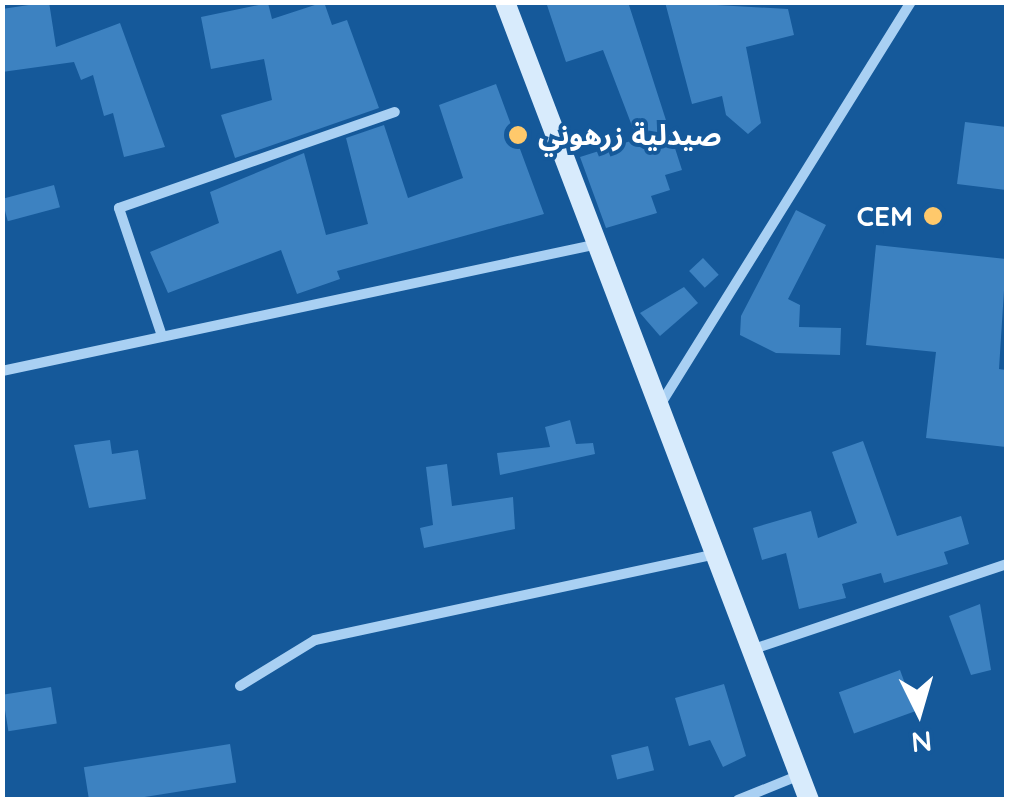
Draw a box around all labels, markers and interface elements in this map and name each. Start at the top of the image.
place label: صيدلية زرهوني [538,118,722,152]
marker: صيدلية زرهوني [507,124,529,146]
place label: CEM [856,199,913,233]
marker: CEM [922,205,944,227]
north arrow [869,662,969,762]
text: N [910,724,933,761]

